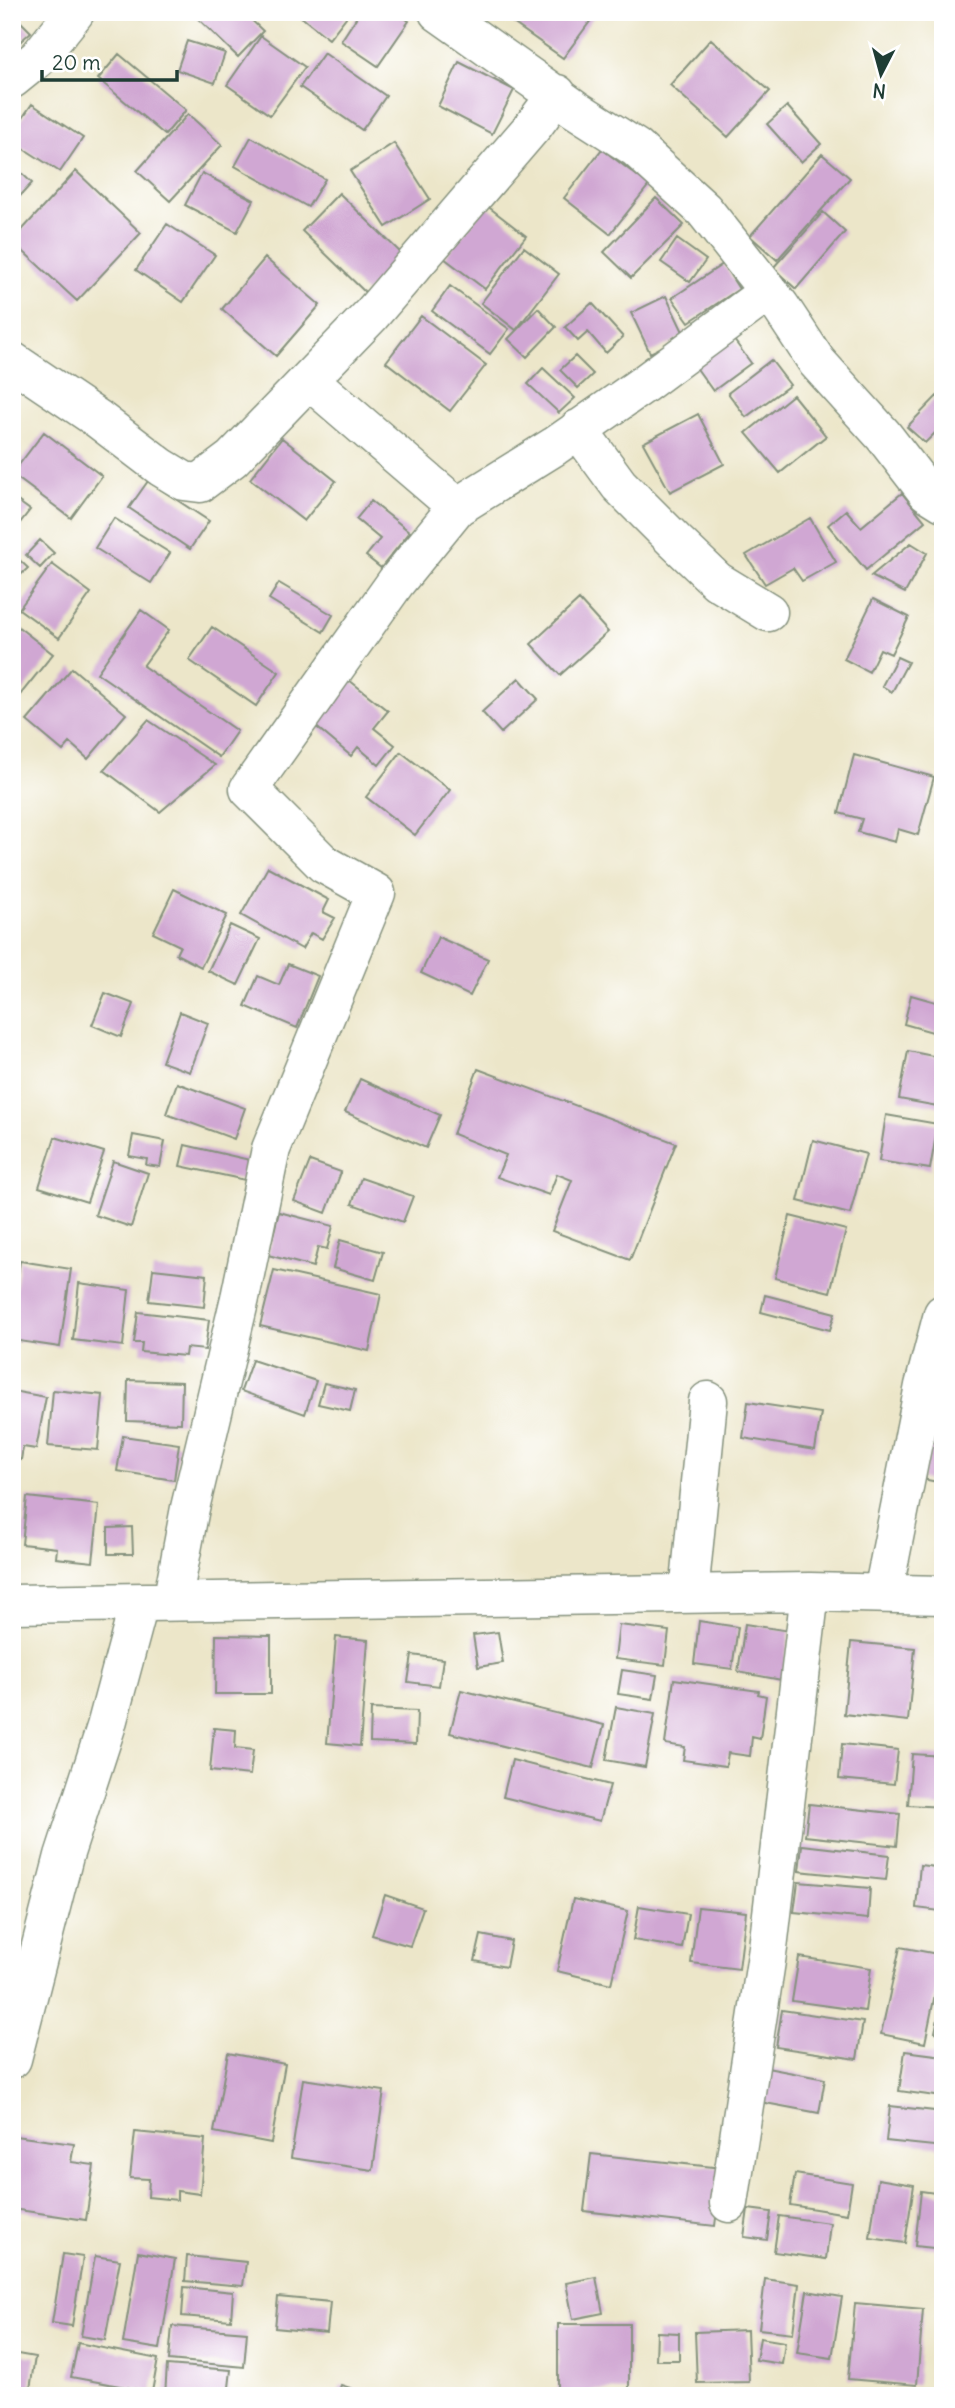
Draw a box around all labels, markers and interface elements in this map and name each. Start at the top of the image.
scale bar [42,38,177,82]
north arrow [846,38,916,108]
text: 20 m [52,49,101,76]
text: N [871,78,887,104]

